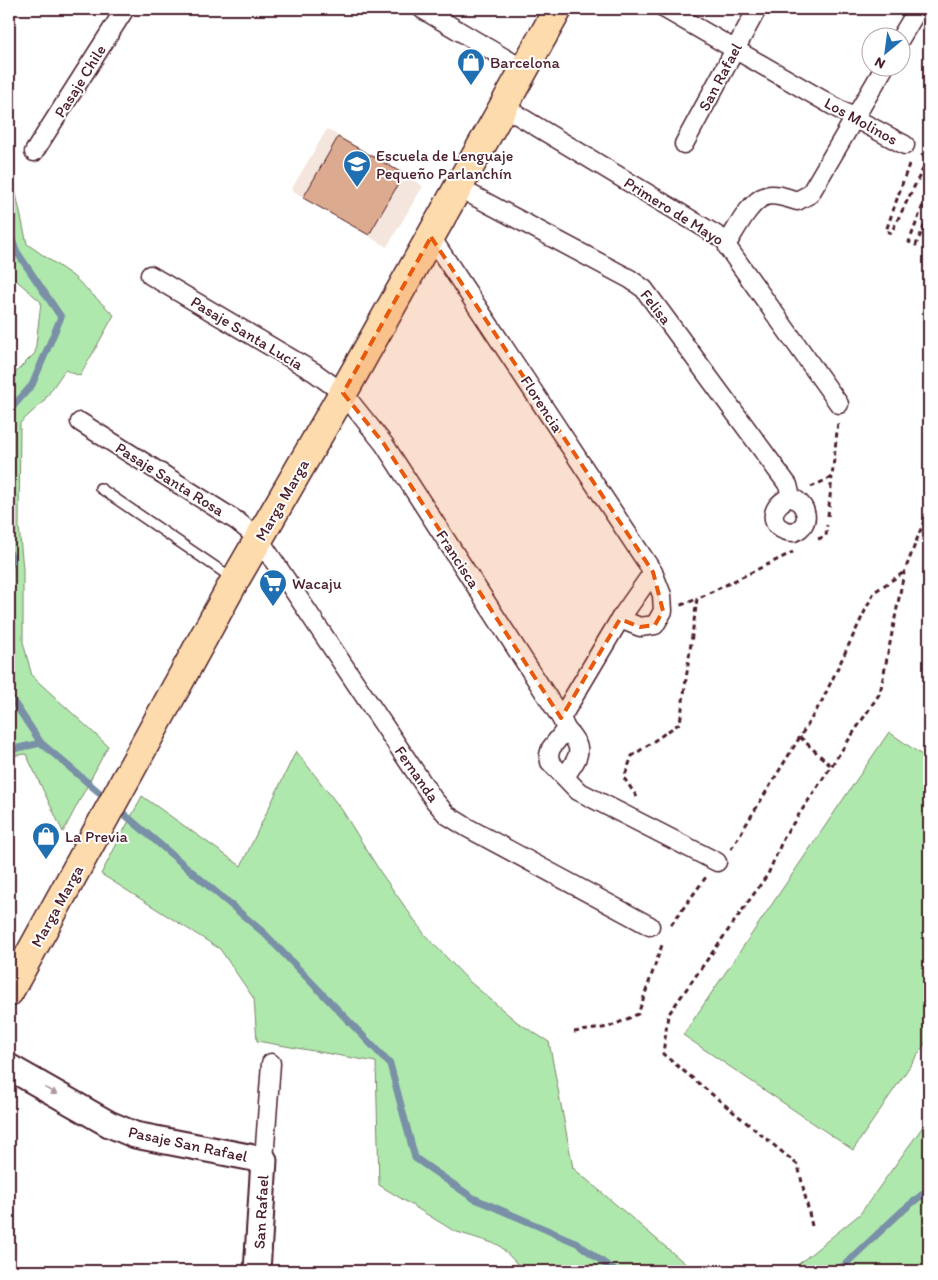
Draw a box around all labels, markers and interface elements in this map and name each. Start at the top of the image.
north arrow [860,28,910,78]
street label: San Rafael [694,39,746,114]
street label: Pasaje Chile [50,41,110,121]
shop icon: Barcelona [456,47,486,86]
place label: Barcelona [490,53,561,72]
text: N [872,53,888,73]
street label: Los Molinos [821,93,901,149]
place label: Escuela de Lenguaje Pequeño Parlanchín [376,146,513,183]
school or university icon: Escuela de Lenguaje Pequeño Parlanchín [342,149,372,188]
street label: Primero de Mayo [621,173,727,249]
street label: Felisa [636,286,676,329]
street label: Pasaje Santa Lucía [187,292,307,374]
street label: Florencia [517,372,568,436]
street label: Pasaje Santa Rosa [112,438,228,520]
street label: Marga Marga [251,455,313,544]
street label: Francisca [432,526,484,592]
supermarket icon: Wacaju [258,568,288,607]
place label: Wacaju [292,574,342,593]
street label: Fernanda [391,742,444,806]
shop icon: La Previa [31,821,61,860]
place label: La Previa [65,827,129,846]
street label: Marga Marga [27,861,88,950]
one-way arrow [44,1087,59,1095]
street label: Pasaje San Rafael [127,1122,250,1166]
street label: San Rafael [250,1174,272,1250]

